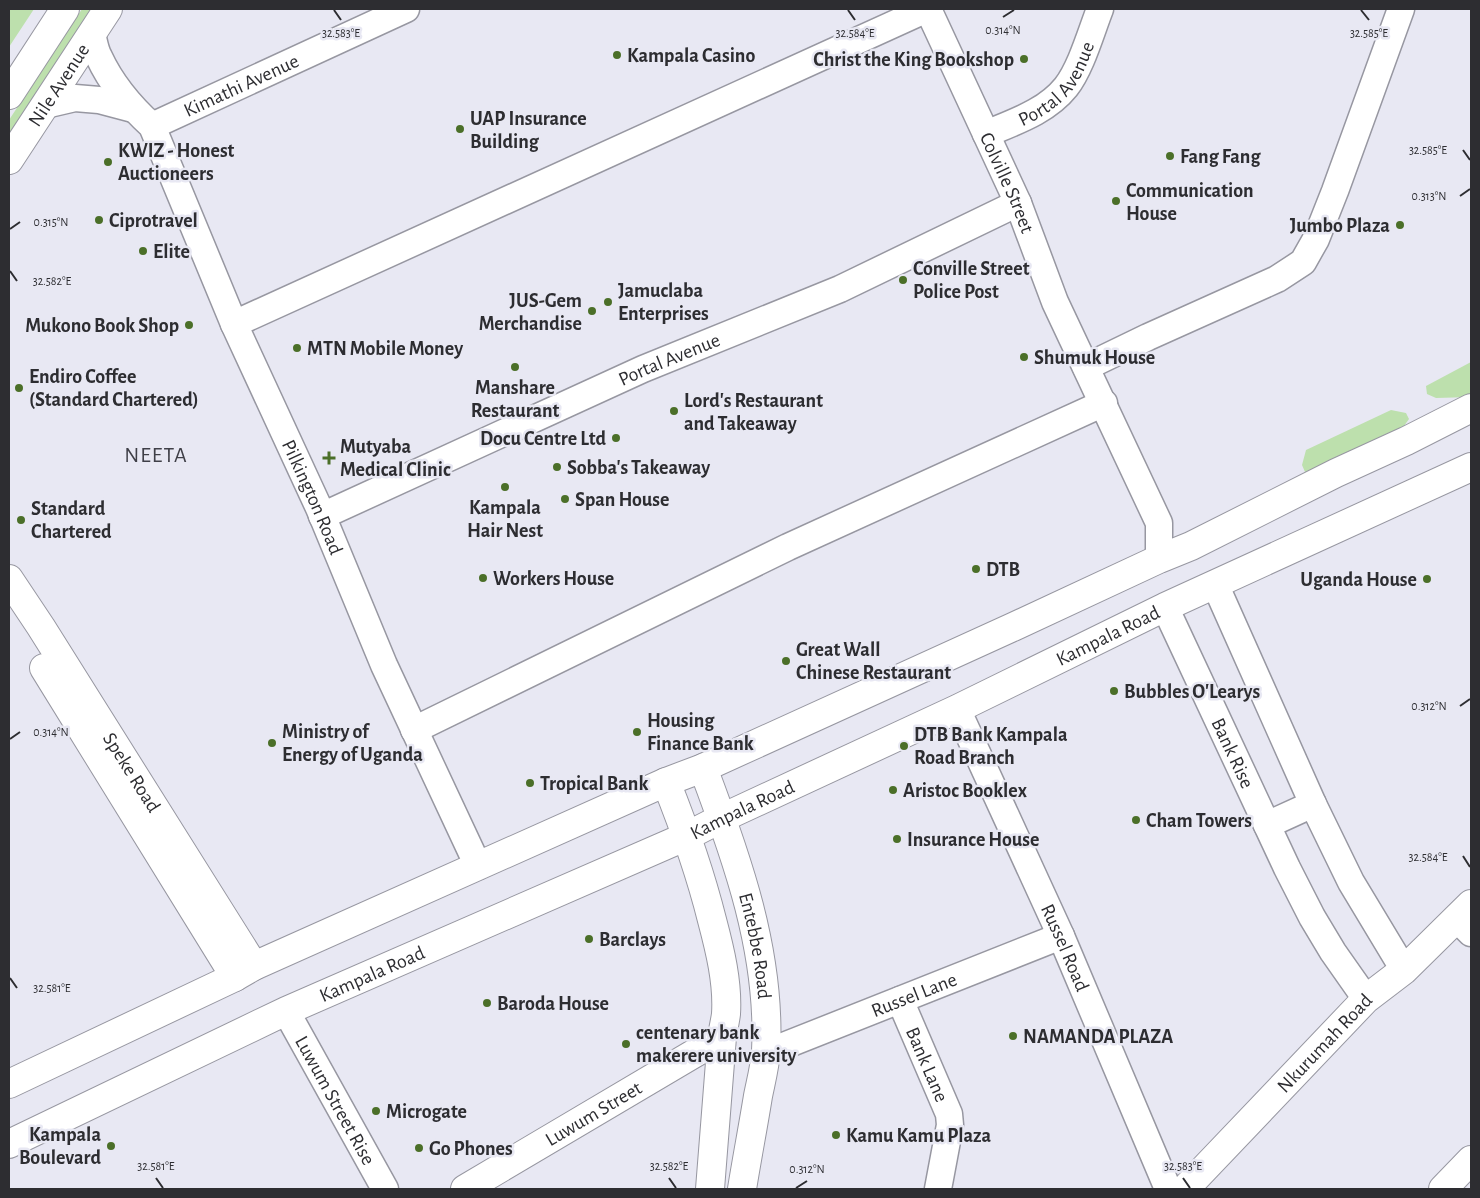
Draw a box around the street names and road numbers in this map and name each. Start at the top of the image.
street label: Portal Avenue [1015,39,1098,130]
street label: Nile Avenue [25,40,93,130]
street label: Kimathi Avenue [181,51,302,121]
street label: Colville Street [976,130,1037,236]
street label: Portal Avenue [616,330,723,390]
street label: Pilkington Road [278,437,346,558]
street label: Kampala Road [1053,602,1163,670]
street label: Bank Rise [1207,715,1257,792]
street label: Speke Road [99,729,164,816]
street label: Kampala Road [687,777,798,844]
street label: Entebbe Road [735,891,774,1000]
street label: Russel Road [1037,901,1092,994]
street label: Kampala Road [317,943,428,1006]
street label: Russel Lane [869,969,960,1021]
street label: Nkurumah Road [1274,990,1376,1097]
street label: Bank Lane [902,1024,952,1105]
street label: Luwum Street Rise [291,1033,378,1168]
street label: Luwum Street [542,1078,646,1150]

